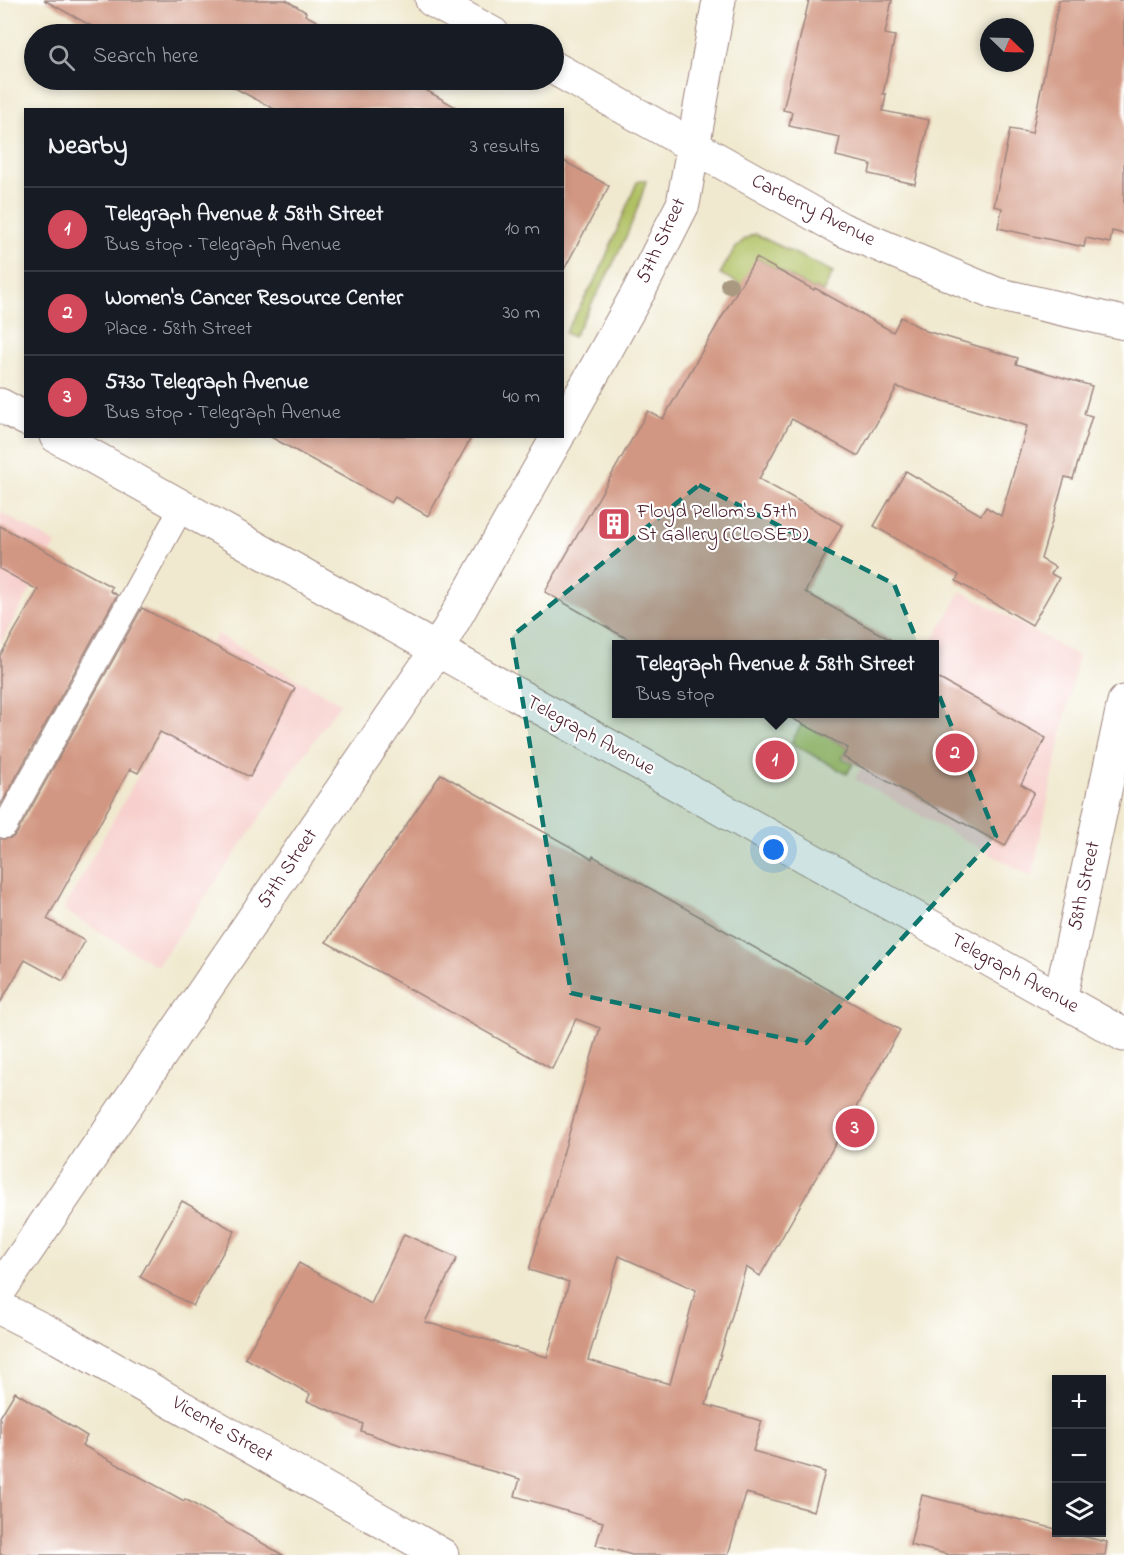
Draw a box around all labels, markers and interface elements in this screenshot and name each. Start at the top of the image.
north arrow [980,18,1034,72]
search box [24,24,564,90]
icon: search [45,41,78,74]
text: Search here [93,41,198,73]
text: Nearby [48,128,127,166]
text: 3 results [470,133,540,162]
street label: Carberry Avenue [746,167,880,255]
street label: 57th Street [630,193,695,289]
text: Telegraph Avenue & 58th Street [105,199,383,231]
text: 1 [64,215,71,244]
text: 10 m [504,215,540,244]
text: Bus stop · Telegraph Avenue [105,231,341,260]
text: Women's Cancer Resource Center [105,283,403,315]
text: 2 [63,299,72,328]
text: 30 m [503,299,540,328]
text: Place · 58th Street [105,315,252,344]
text: 5730 Telegraph Avenue [105,367,308,399]
text: 3 [63,383,72,412]
text: 40 m [503,383,540,412]
text: Bus stop · Telegraph Avenue [105,399,341,428]
place label: Floyd Pellom's 57th St Gallery (CLOSED) [636,498,809,550]
building icon: Floyd Pellom's 57th St Gallery (CLOSED) [596,506,632,542]
popup [612,640,939,718]
text: Telegraph Avenue & 58th Street [636,649,915,681]
text: Bus stop [636,681,715,710]
street label: Telegraph Avenue [520,689,660,784]
pin: 2 [936,730,974,776]
pin: 1 [756,738,794,783]
street label: 57th Street [250,823,326,915]
your location [759,835,788,864]
street label: 58th Street [1061,838,1109,933]
street label: Telegraph Avenue [944,927,1084,1022]
pin: 3 [836,1106,874,1150]
map controls [1052,1375,1106,1537]
button: + [1052,1375,1106,1429]
street label: Vicente Street [165,1389,278,1471]
button: − [1052,1429,1106,1483]
button: layers [1052,1483,1106,1537]

